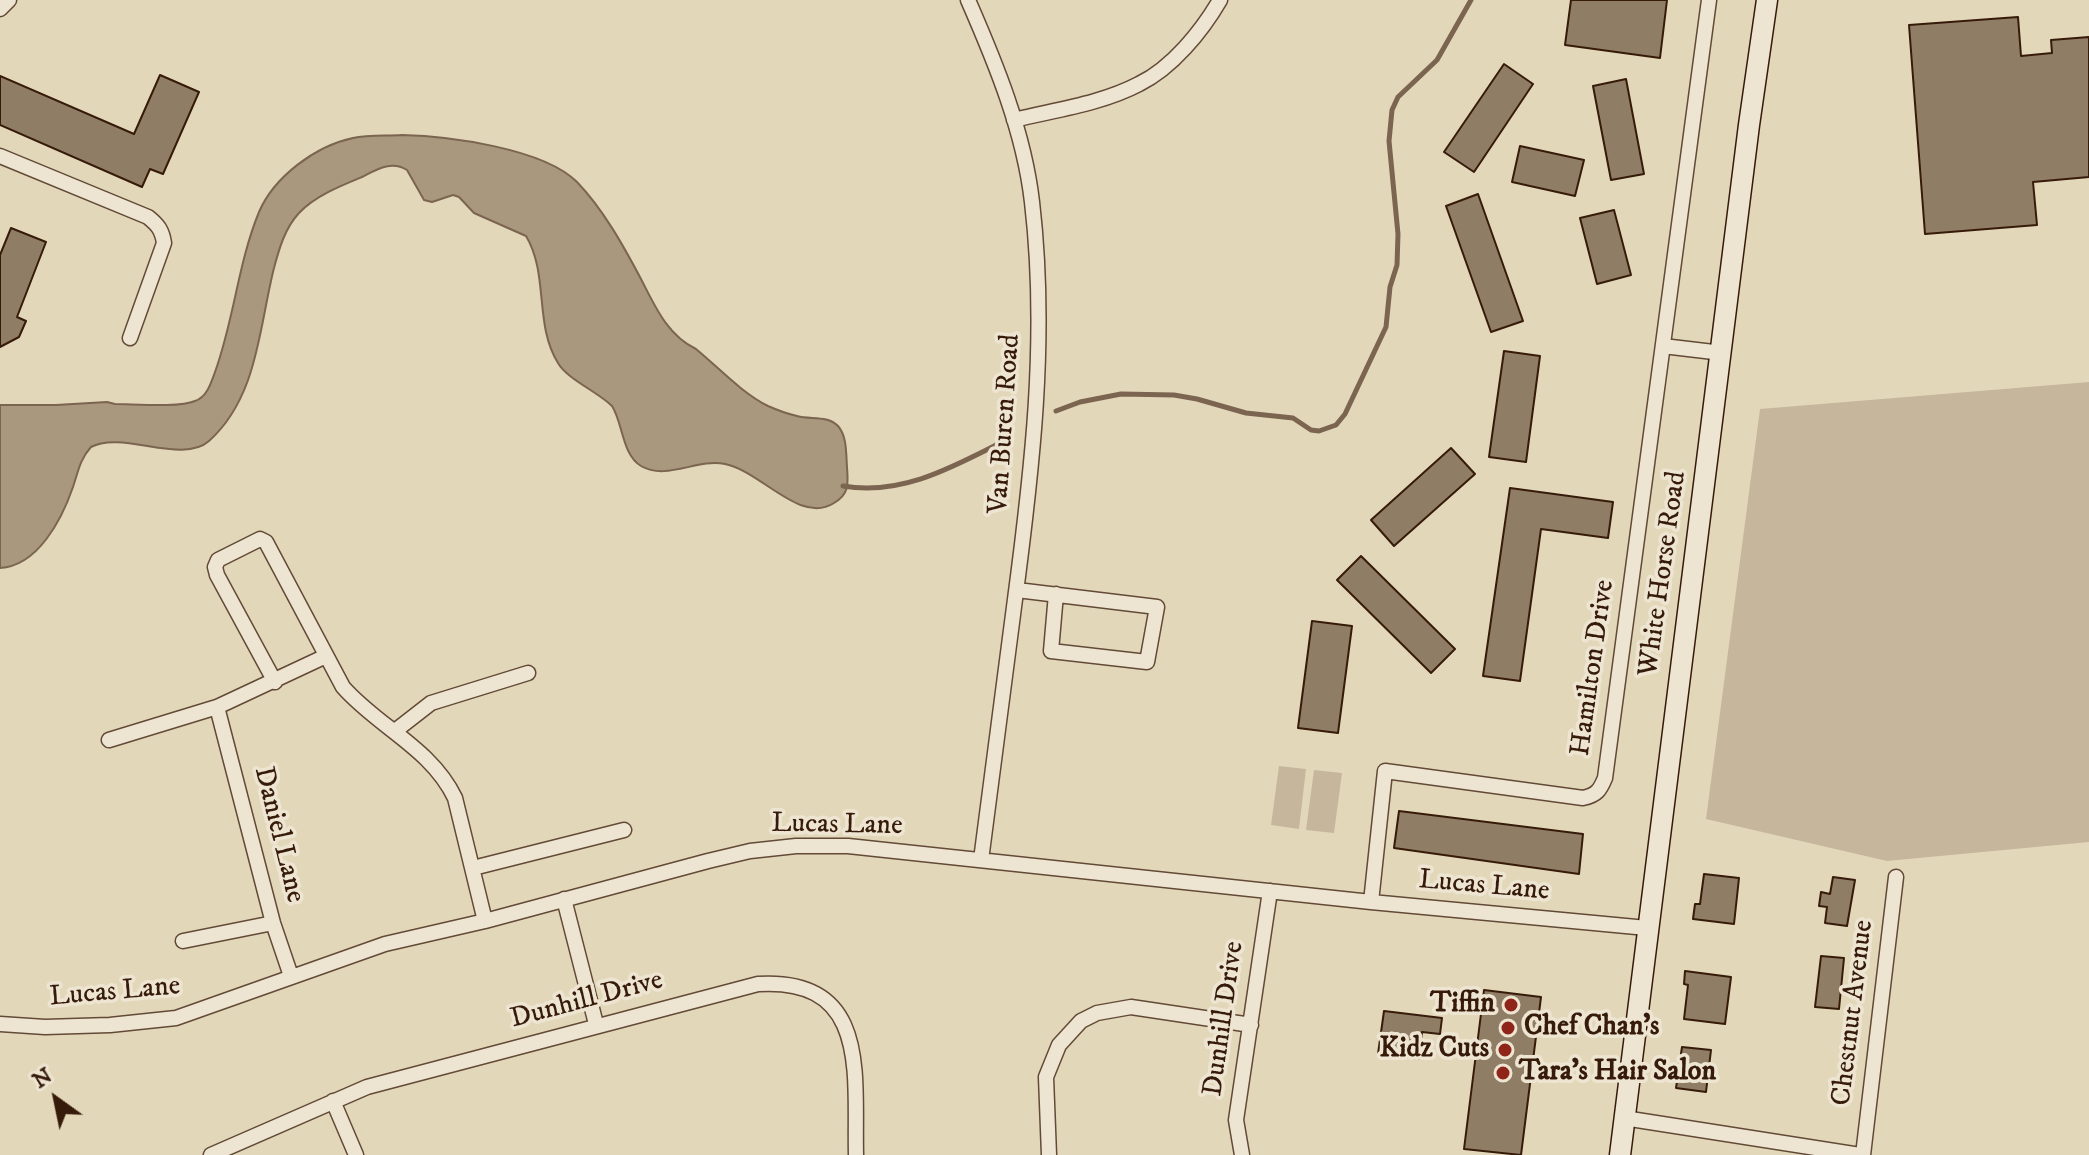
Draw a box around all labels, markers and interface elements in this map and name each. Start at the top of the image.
street label: Van Buren Road [983,333,1029,515]
street label: White Horse Road [1633,469,1695,679]
street label: Hamilton Drive [1565,578,1623,758]
street label: Daniel Lane [245,764,311,906]
street label: Lucas Lane [771,808,903,844]
street label: Lucas Lane [1417,865,1551,909]
street label: Chestnut Avenue [1826,918,1882,1108]
street label: Dunhill Drive [1198,939,1252,1099]
street label: Dunhill Drive [507,965,667,1037]
street label: Lucas Lane [48,971,182,1015]
place label: Tiffin [1430,988,1495,1022]
marker: Tiffin [1502,996,1520,1014]
place label: Chef Chan's [1524,1011,1659,1045]
marker: Chef Chan's [1499,1019,1517,1037]
place label: Kidz Cuts [1380,1033,1489,1067]
marker: Kidz Cuts [1496,1041,1514,1059]
place label: Tara's Hair Salon [1519,1056,1716,1090]
north arrow [16,1059,96,1139]
text: N [28,1062,58,1095]
marker: Tara's Hair Salon [1494,1064,1512,1082]

